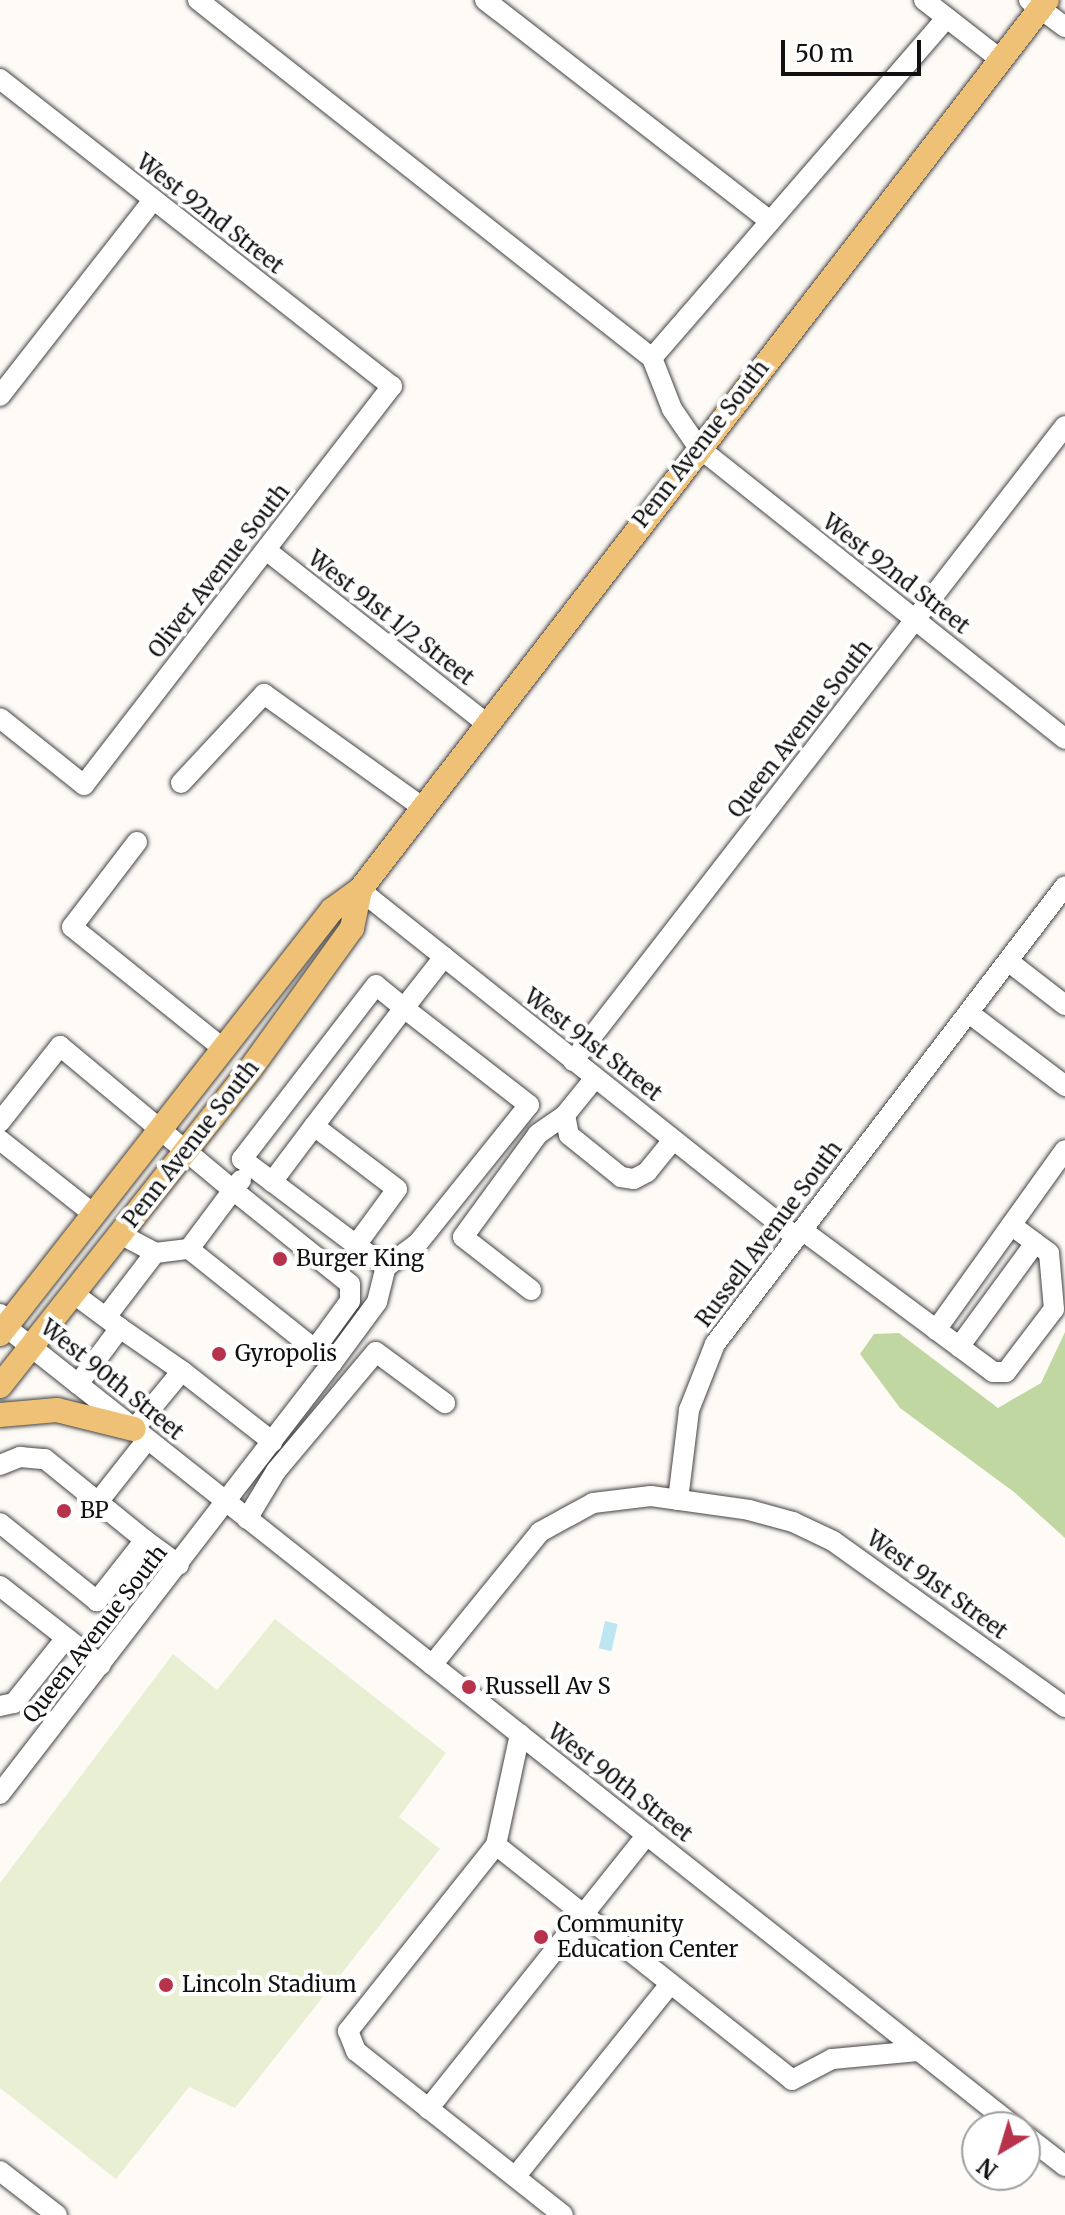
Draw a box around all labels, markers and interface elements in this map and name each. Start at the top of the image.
scale bar [785,24,925,74]
text: 50 m [795,38,854,69]
street label: West 92nd Street [131,149,289,279]
street label: Penn Avenue South [628,355,774,533]
street label: Oliver Avenue South [143,479,295,663]
street label: West 92nd Street [817,509,975,639]
street label: West 91st 1/2 Street [303,545,479,691]
street label: Queen Avenue South [722,635,878,823]
street label: West 91st Street [519,983,667,1107]
street label: Penn Avenue South [118,1055,264,1233]
street label: Russell Avenue South [691,1136,847,1332]
place label: Burger King [296,1246,424,1272]
marker: Burger King [271,1250,289,1268]
street label: West 90th Street [35,1314,189,1446]
place label: Gyropolis [235,1341,337,1367]
marker: Gyropolis [210,1345,228,1363]
place label: BP [80,1498,109,1524]
marker: BP [55,1502,73,1520]
street label: West 91st Street [862,1525,1012,1645]
street label: Queen Avenue South [17,1540,173,1728]
place label: Russell Av S [485,1674,611,1700]
marker: Russell Av S [460,1678,478,1696]
street label: West 90th Street [543,1718,697,1848]
place label: Community Education Center [557,1911,738,1962]
marker: Community Education Center [532,1928,550,1946]
place label: Lincoln Stadium [182,1972,357,1998]
marker: Lincoln Stadium [157,1976,175,1994]
north arrow [961,2111,1041,2191]
text: N [972,2152,1003,2185]

